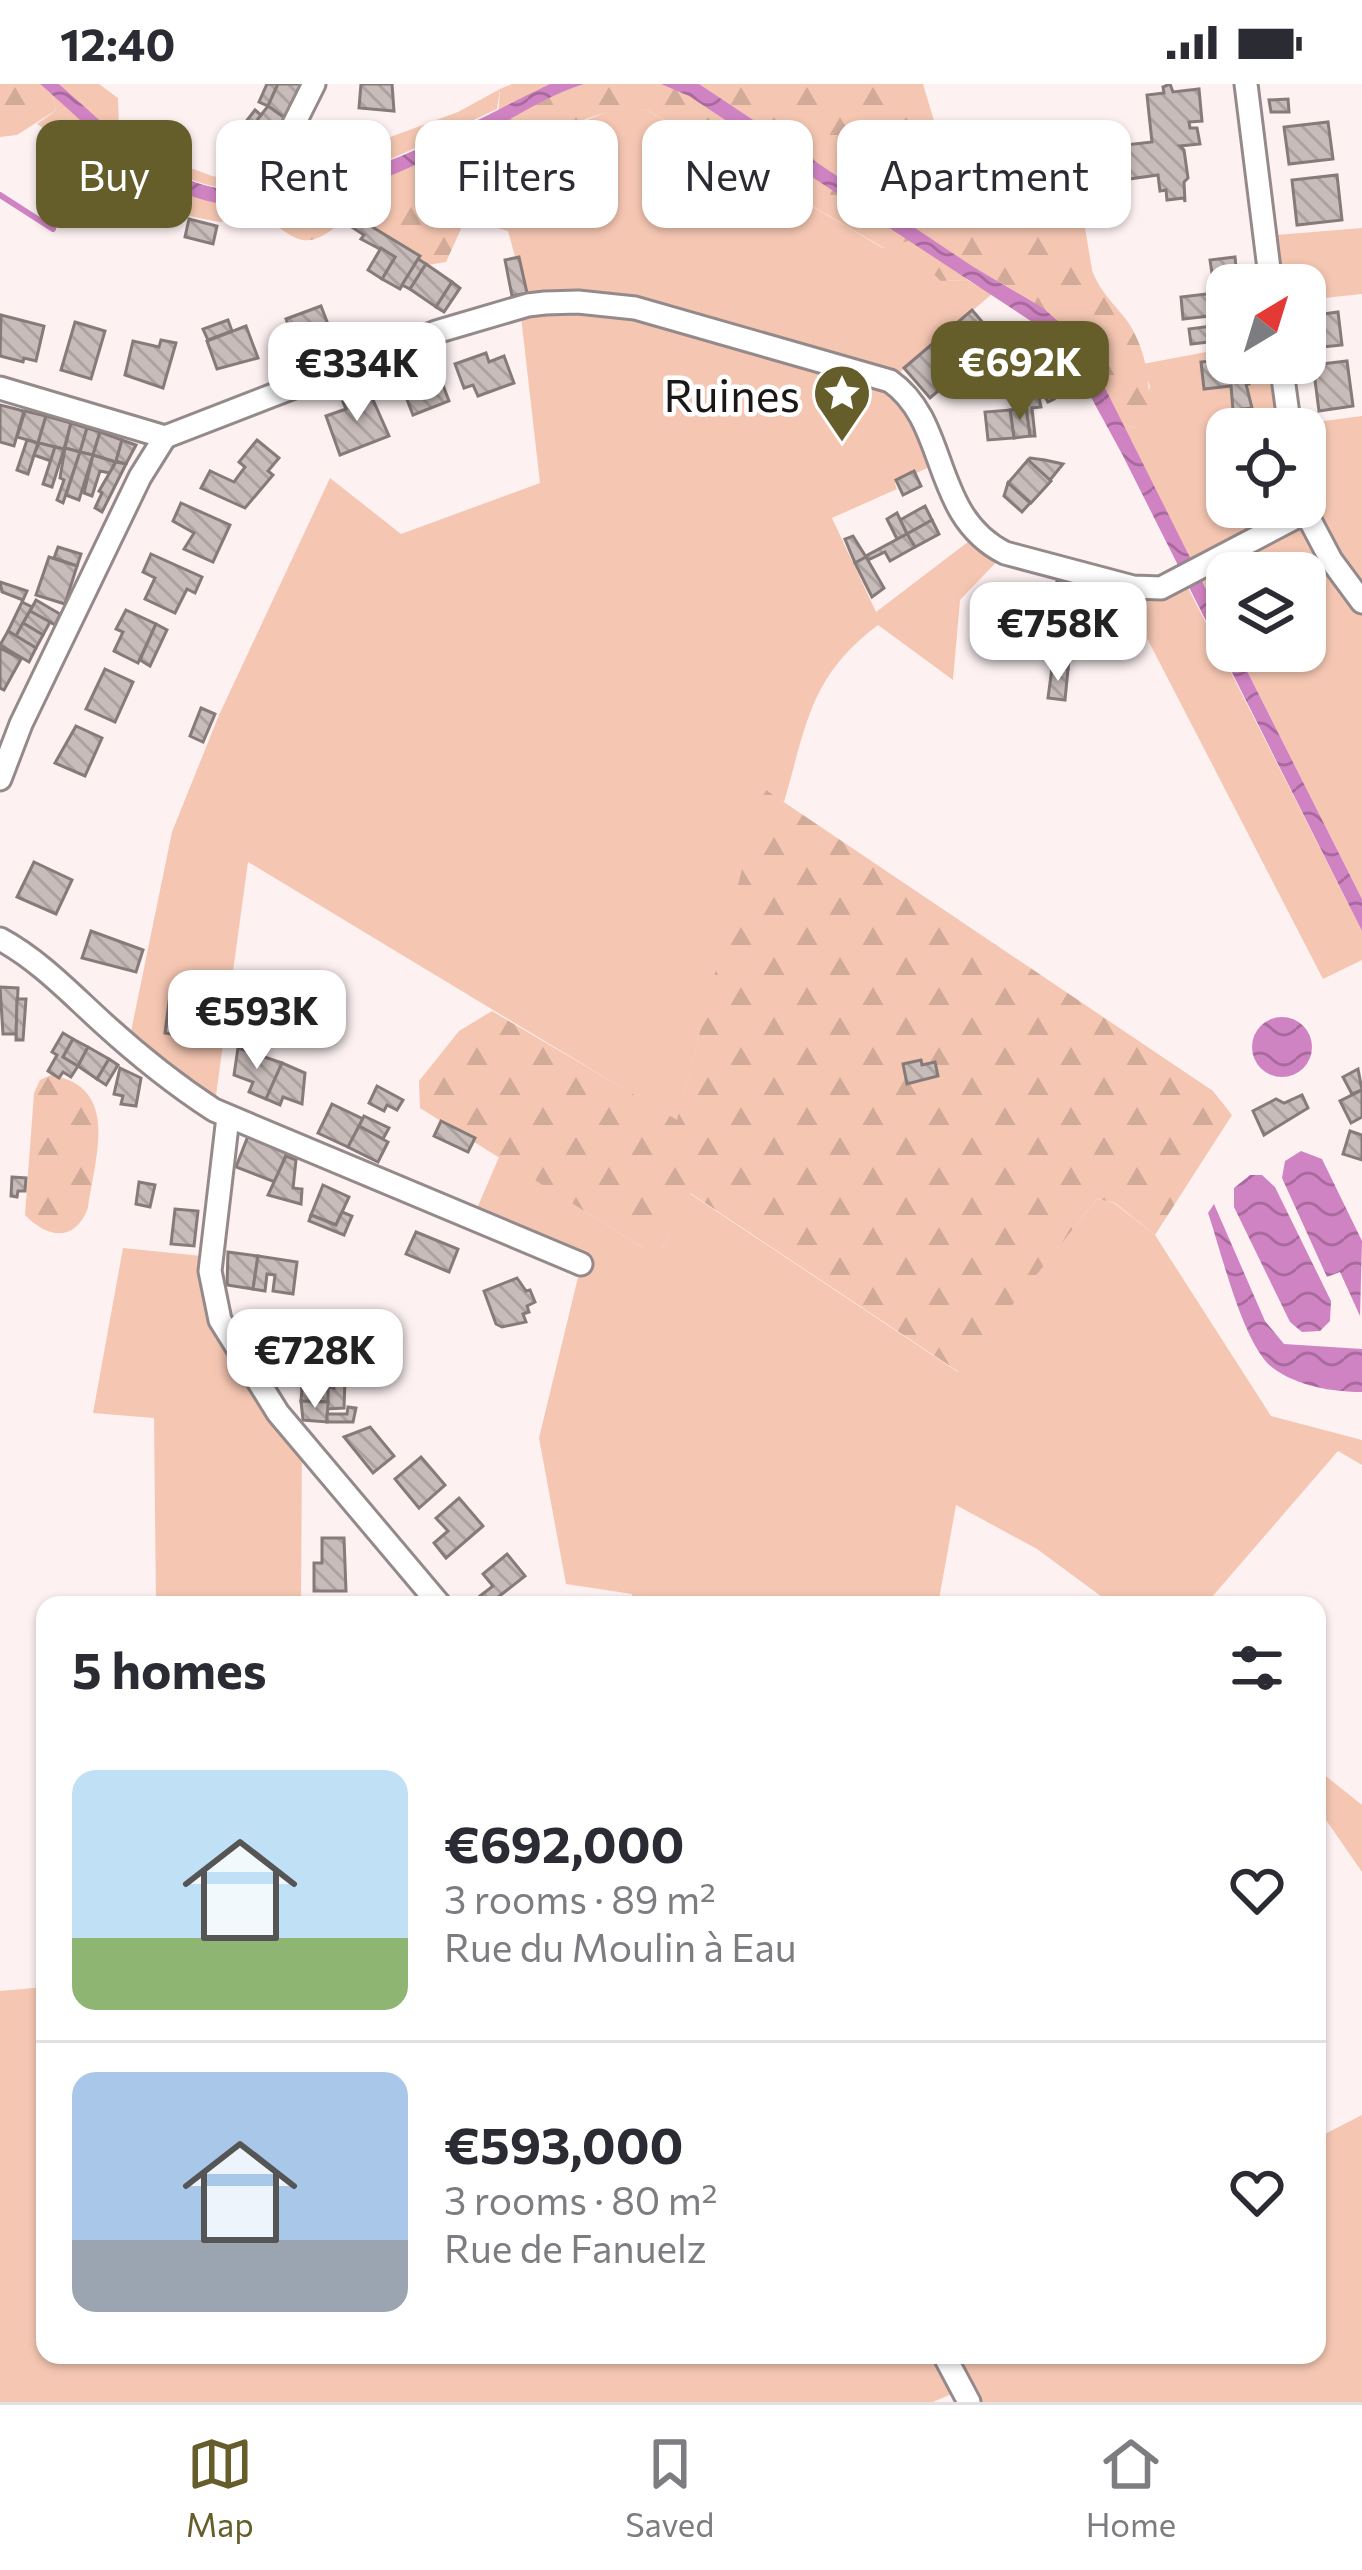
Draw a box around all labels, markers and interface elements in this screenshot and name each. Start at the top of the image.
text: 12:40 [60,15,175,70]
chip: Buy [36,120,192,228]
chip: Rent [216,120,391,228]
chip: Filters [415,120,618,228]
chip: New [642,120,813,228]
chip: Apartment [837,120,1131,228]
north arrow [1206,264,1326,384]
map controls [1206,264,1326,672]
pin: €692K [936,321,1104,423]
pin: €334K [273,322,441,424]
text: €692K [958,336,1082,384]
text: €334K [295,337,419,385]
place icon: Ruines [811,362,873,444]
place label: Ruines [663,366,800,421]
button: locate [1206,408,1326,528]
button: layers [1206,552,1326,672]
pin: €758K [974,582,1142,684]
text: €758K [997,597,1119,645]
pin: €593K [173,970,341,1072]
text: €593K [195,985,319,1033]
pin: €728K [231,1309,399,1411]
text: €728K [254,1324,376,1372]
icon: filters [1224,1635,1290,1701]
text: 5 homes [72,1637,267,1700]
text: €692,000 [444,1811,684,1874]
icon: home [168,1818,312,1962]
icon: heart [1224,1857,1290,1923]
text: 3 rooms · 89 m² [444,1874,716,1922]
text: Rue du Moulin à Eau [444,1922,797,1970]
text: €593,000 [444,2112,684,2175]
icon: home [168,2120,312,2264]
icon: heart [1224,2159,1290,2225]
text: 3 rooms · 80 m² [444,2175,717,2223]
text: Rue de Fanuelz [444,2223,706,2271]
tab: Map [186,2431,254,2544]
tab: Saved [625,2431,714,2544]
tab: Home [1086,2431,1176,2544]

